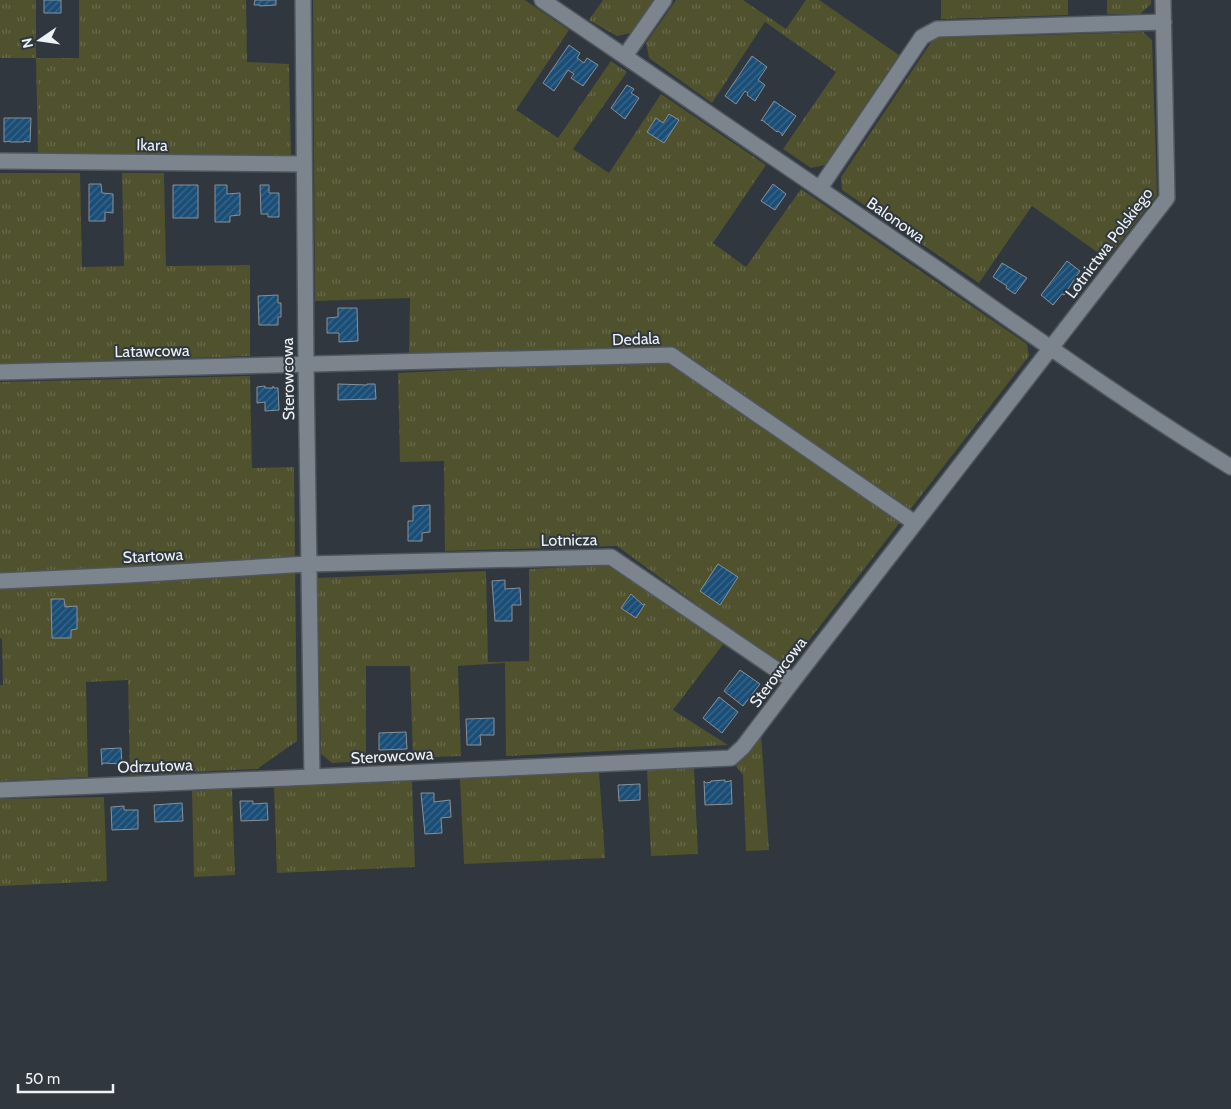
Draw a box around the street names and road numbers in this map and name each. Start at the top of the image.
street label: Ikara [136,135,168,155]
street label: Lotnictwa Polskiego [1061,184,1157,302]
street label: Balonowa [863,193,929,247]
street label: Dedala [612,329,661,349]
street label: Sterowcowa [278,337,298,421]
street label: Latawcowa [114,341,190,361]
street label: Lotnicza [540,530,598,550]
street label: Startowa [122,545,184,567]
street label: Sterowcowa [745,633,811,711]
street label: Sterowcowa [350,744,434,768]
street label: Odrzutowa [117,755,193,777]

